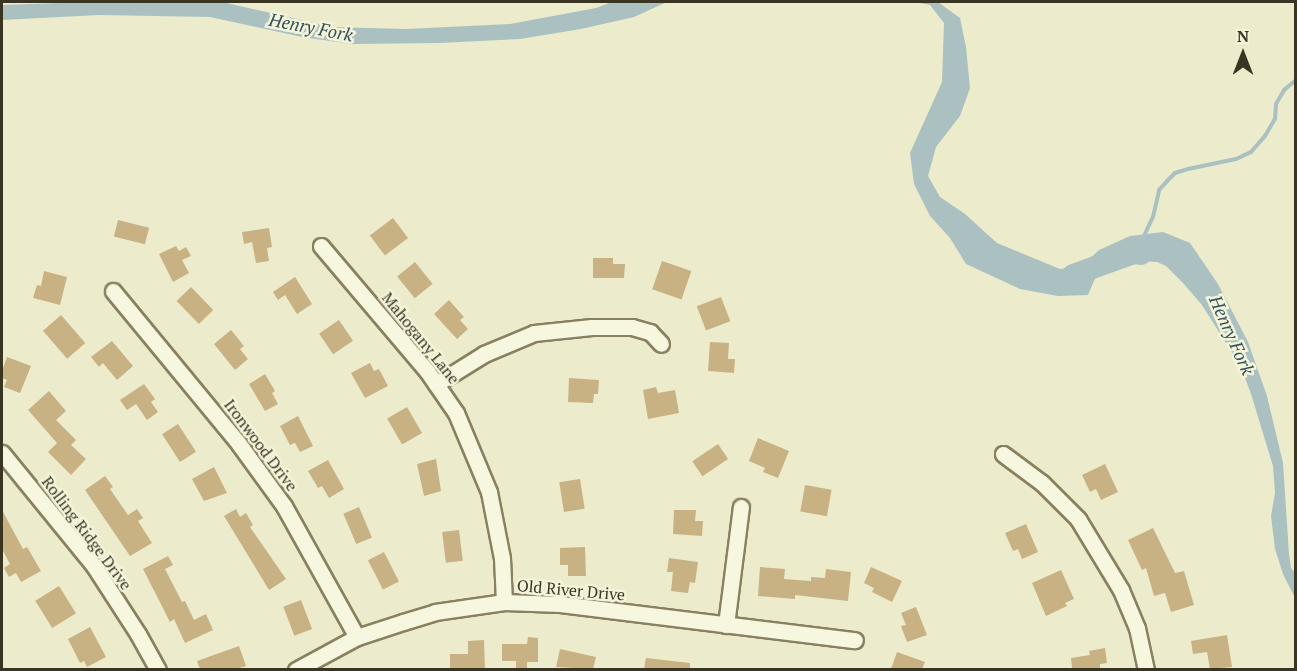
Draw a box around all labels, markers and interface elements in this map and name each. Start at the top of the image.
water label: Henry Fork [267,8,355,46]
north arrow [1213,24,1273,84]
text: N [1237,25,1249,47]
street label: Mahogany Lane [378,288,464,388]
water label: Henry Fork [1205,292,1259,378]
street label: Ironwood Drive [220,395,302,495]
street label: Rolling Ridge Drive [38,472,136,594]
street label: Old River Drive [516,576,626,604]

